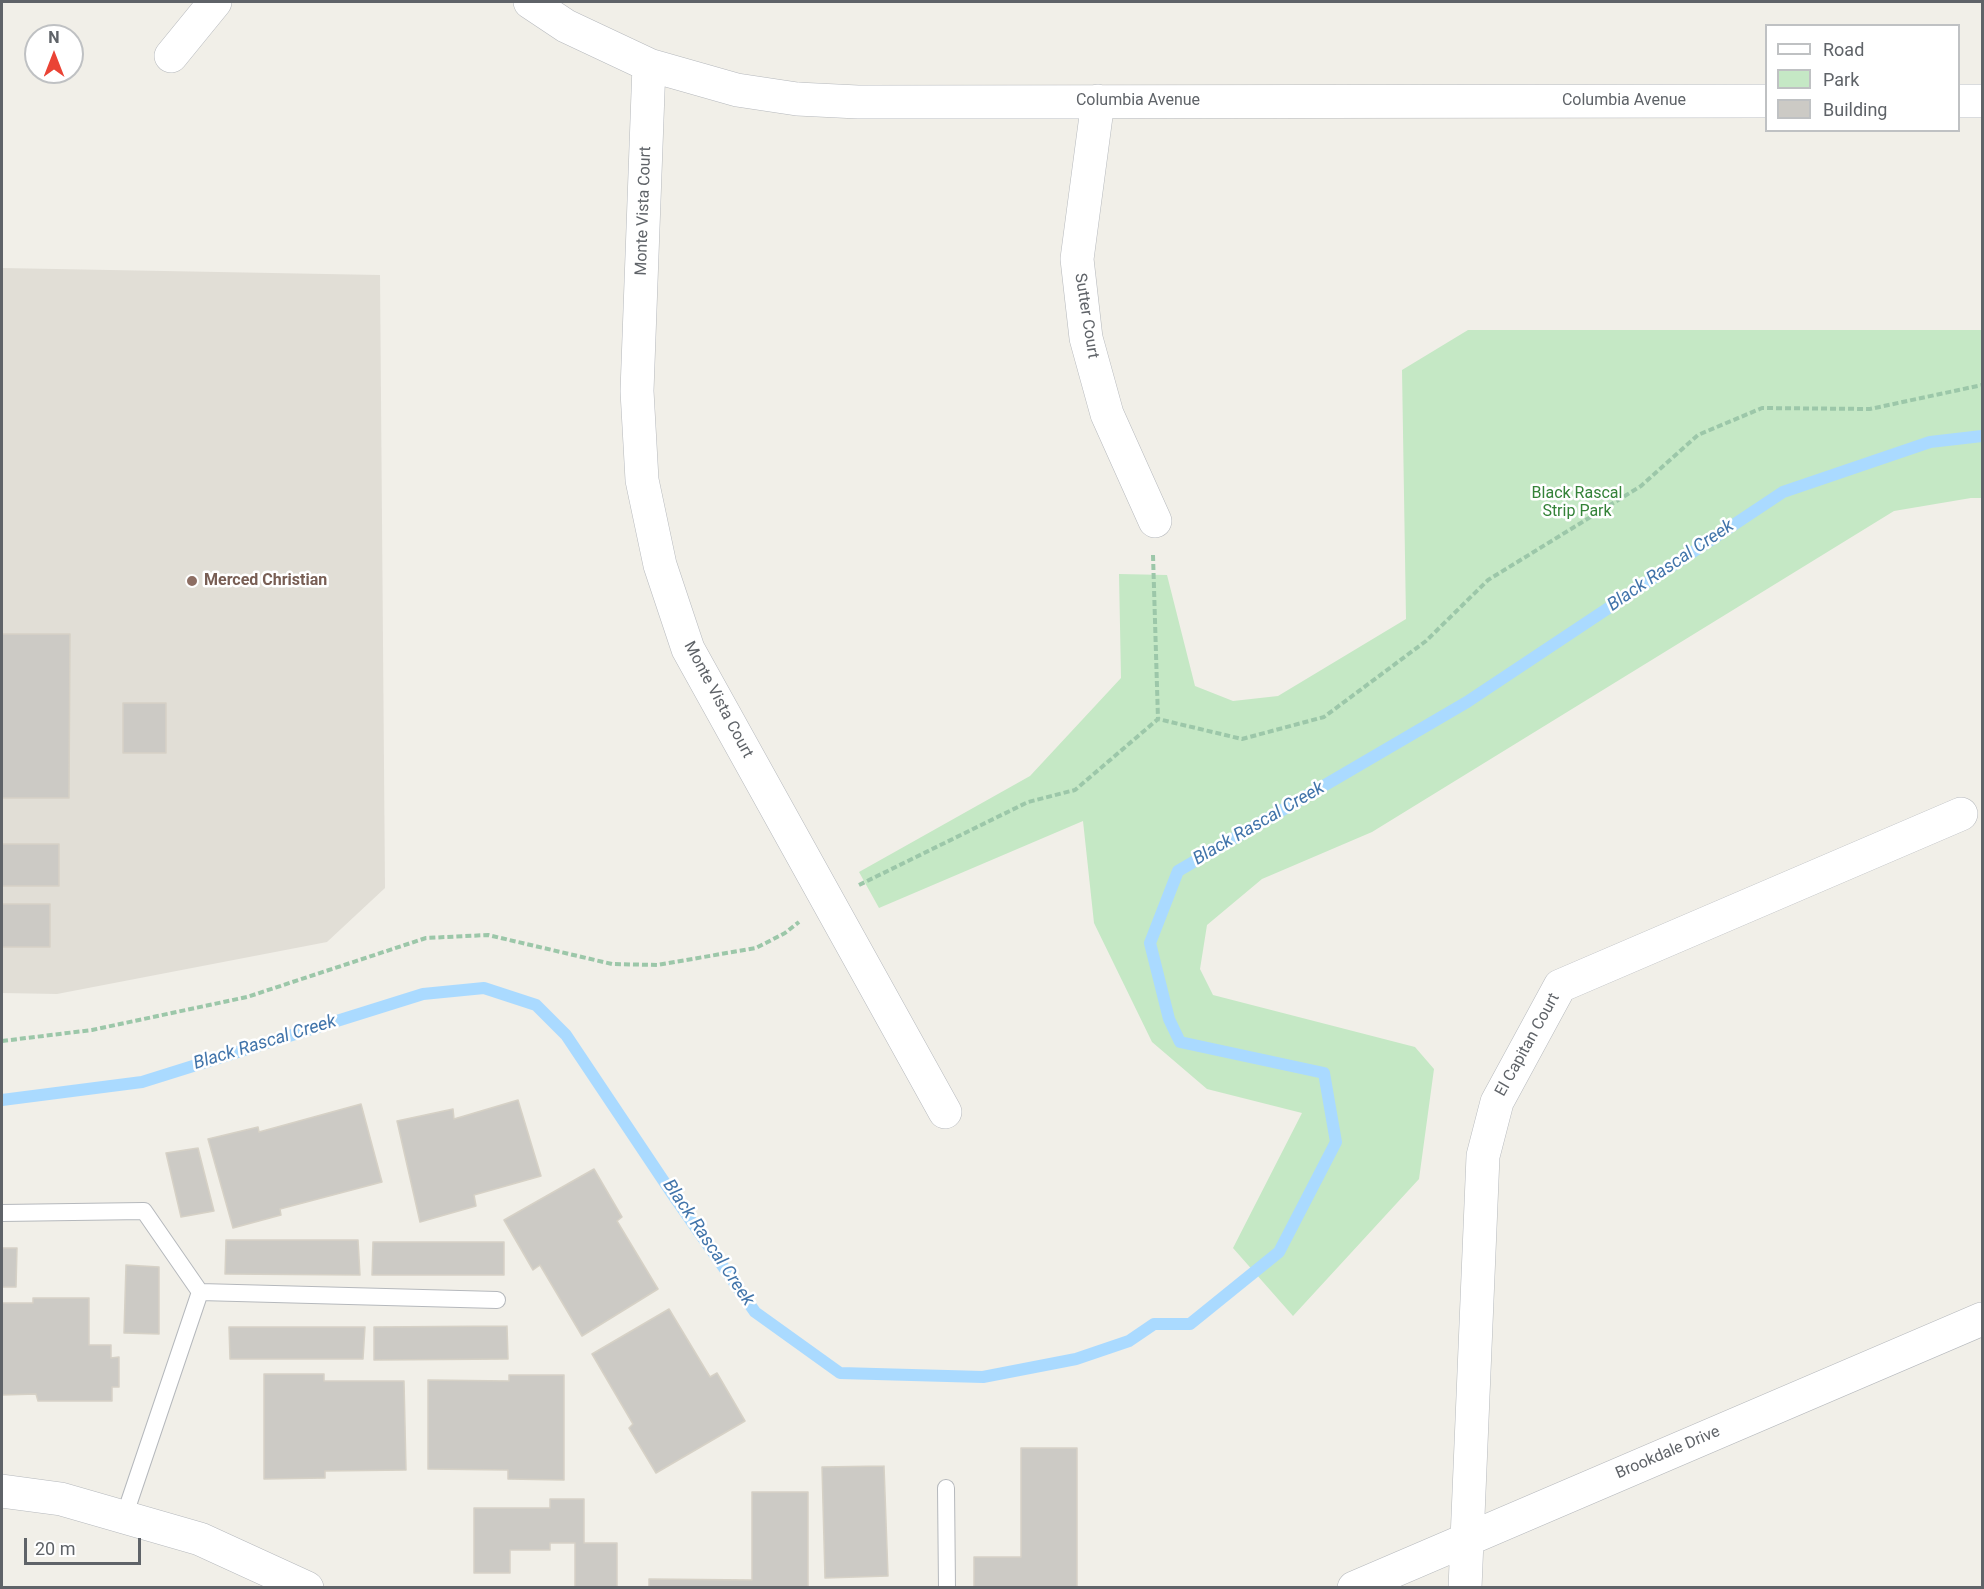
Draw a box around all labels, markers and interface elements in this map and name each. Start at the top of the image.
north arrow [24,24,84,84]
legend [1765,24,1960,132]
text: N [48,28,60,47]
text: Road [1823,39,1864,60]
text: Park [1823,69,1859,90]
street label: Columbia Avenue [1076,91,1200,111]
street label: Columbia Avenue [1562,91,1686,111]
text: Building [1823,99,1887,120]
street label: Monte Vista Court [632,146,656,276]
street label: Sutter Court [1070,272,1102,360]
park label: Black Rascal Strip Park [1532,484,1622,522]
water label: Black Rascal Creek [1604,516,1738,616]
place label: Merced Christian [204,571,327,591]
marker: Merced Christian [185,574,199,588]
street label: Monte Vista Court [679,638,757,762]
water label: Black Rascal Creek [1189,778,1329,870]
street label: El Capitan Court [1492,990,1564,1100]
water label: Black Rascal Creek [191,1011,339,1075]
water label: Black Rascal Creek [658,1176,758,1310]
street label: Brookdale Drive [1613,1422,1723,1484]
scale bar [27,1526,144,1564]
text: 20 m [35,1538,75,1559]

